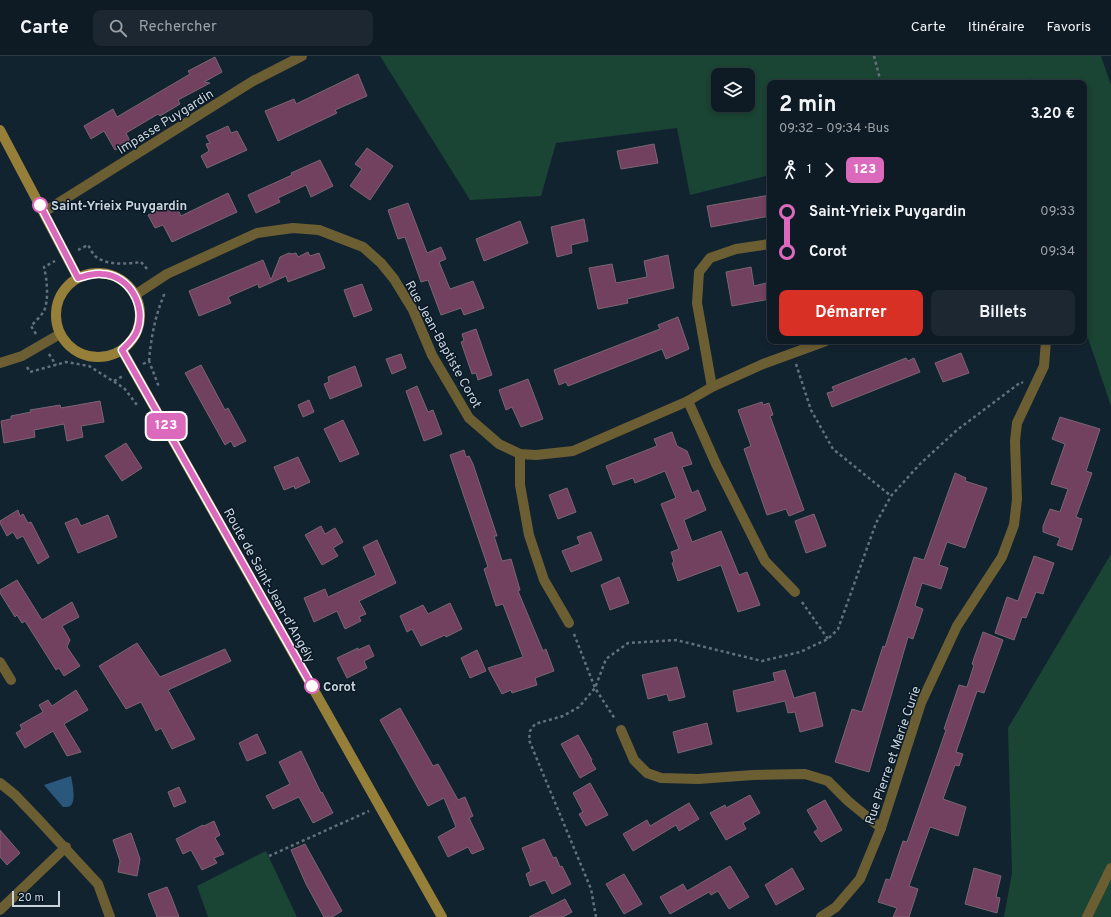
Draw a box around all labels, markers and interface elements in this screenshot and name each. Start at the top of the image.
search box [93,10,373,46]
text: Carte [20,16,69,40]
icon: search [107,17,129,39]
text: Rechercher [139,18,217,37]
text: Carte [911,19,946,36]
text: Itinéraire [968,19,1025,36]
text: Favoris [1047,19,1091,36]
map controls [711,68,755,112]
button: layers [711,68,755,112]
street label: Impasse Puygardin [115,87,217,159]
text: 2 min [779,92,836,119]
text: 3.20 € [1030,105,1075,124]
text: 09:32 – 09:34 · Bus [779,121,889,137]
icon: walk [779,159,801,181]
icon: forward [818,159,840,181]
text: 123 [854,161,876,178]
text: 1 [807,162,812,178]
marker: Saint-Yrieix Puygardin [32,197,48,213]
place label: Saint-Yrieix Puygardin [51,199,187,215]
text: Saint-Yrieix Puygardin [809,203,966,222]
text: 09:33 [1040,204,1075,220]
text: Corot [809,243,847,262]
text: 09:34 [1040,244,1075,260]
street label: Rue Jean-Baptiste Corot [401,278,484,412]
button: Démarrer [779,290,923,336]
button: Billets [931,290,1075,336]
line badge: 123 [143,413,189,439]
text: 123 [155,417,177,434]
street label: Route de Saint-Jean-d'Angély [219,506,318,666]
marker: Corot [304,678,320,694]
place label: Corot [323,680,356,696]
street label: Rue Pierre et Marie Curie [863,684,925,827]
scale bar [12,889,60,908]
text: 20 m [18,891,44,905]

